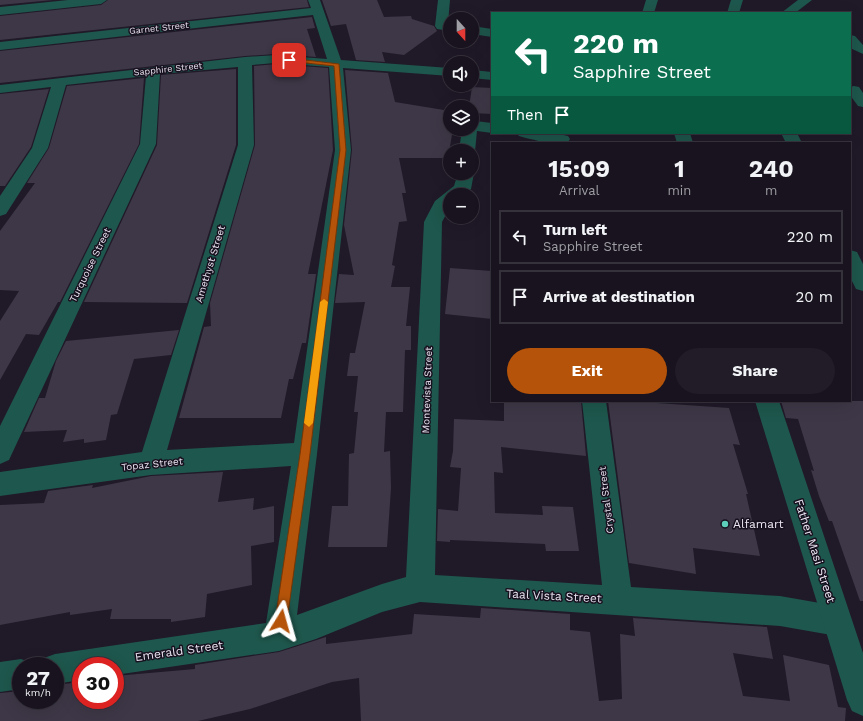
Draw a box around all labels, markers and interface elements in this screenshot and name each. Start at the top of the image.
north arrow [443,12,479,48]
map controls [443,12,479,224]
street label: Garnet Street [129,20,190,36]
text: 220 m [573,27,659,60]
icon: left [507,28,559,80]
pin [272,43,306,77]
icon: arrive [278,49,300,71]
button: sound [443,56,479,92]
street label: Sapphire Street [133,60,203,78]
text: Sapphire Street [573,61,711,82]
button: layers [443,100,479,136]
icon: arrive [551,104,573,126]
text: Then [507,106,543,124]
button: + [443,144,479,180]
text: 15:09 [548,155,610,183]
text: 1 [674,155,685,183]
text: 240 [749,155,794,183]
text: Arrival [559,183,600,198]
text: min [667,183,691,198]
text: m [765,183,777,198]
button: − [443,188,479,224]
text: Turn left [543,221,607,239]
street label: Amethyst Street [193,223,227,304]
street label: Turquoise Street [67,225,113,304]
icon: left [509,226,531,248]
text: 220 m [787,228,833,246]
text: Sapphire Street [543,239,643,254]
icon: arrive [509,286,531,308]
text: Arrive at destination [543,288,695,306]
text: 20 m [796,288,833,306]
street label: Montevista Street [420,346,434,434]
button: Exit [507,348,667,394]
button: Share [675,348,835,394]
street label: Topaz Street [121,455,184,473]
street label: Crystal Street [596,465,616,534]
street label: Father Masi Street [792,497,838,605]
place label: Alfamart [733,517,784,531]
marker: Alfamart [720,519,730,529]
street label: Taal Vista Street [506,587,602,605]
position arrow [260,600,302,642]
street label: Emerald Street [134,638,224,664]
speed limit sign: 30 [72,657,124,709]
text: 27 [26,666,50,690]
text: km/h [25,687,51,698]

